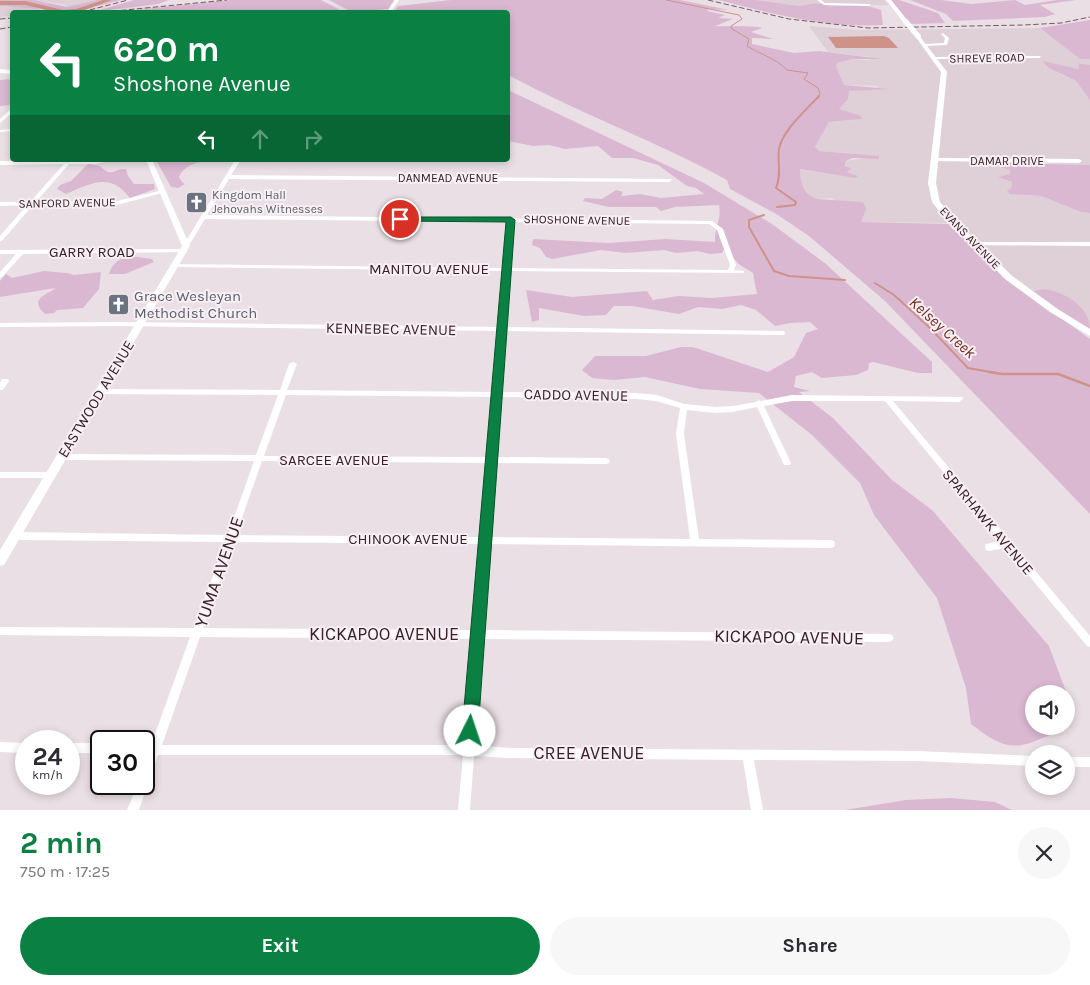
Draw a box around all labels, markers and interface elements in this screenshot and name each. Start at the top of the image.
text: 620 m [113,29,220,70]
icon: left [30,30,95,95]
street label: SHREVE ROAD [949,50,1025,66]
text: Shoshone Avenue [113,71,291,97]
icon: left [193,125,221,153]
icon: ahead [246,125,274,153]
icon: right [299,125,327,153]
street label: DAMAR DRIVE [970,154,1044,168]
street label: DANMEAD AVENUE [398,171,498,185]
place label: Kingdom Hall Jehovahs Witnesses [212,188,323,216]
church icon: Kingdom Hall Jehovahs Witnesses [184,190,208,214]
street label: SANFORD AVENUE [18,195,116,211]
pin [379,198,421,240]
street label: EVANS AVENUE [937,204,1003,272]
icon: arrive [386,205,414,233]
street label: SHOSHONE AVENUE [524,212,630,228]
street label: GARRY ROAD [49,243,135,261]
street label: MANITOU AVENUE [369,260,489,278]
place label: Grace Wesleyan Methodist Church [134,287,257,322]
church icon: Grace Wesleyan Methodist Church [106,293,130,317]
water label: Kelsey Creek [906,293,980,363]
street label: KENNEBEC AVENUE [326,319,456,339]
street label: EASTWOOD AVENUE [54,337,138,461]
street label: CADDO AVENUE [524,385,628,405]
street label: SARCEE AVENUE [279,451,389,469]
street label: SPARHAWK AVENUE [939,465,1037,579]
street label: YUMA AVENUE [190,514,248,630]
street label: CHINOOK AVENUE [348,530,468,548]
street label: KICKAPOO AVENUE [309,623,459,645]
street label: KICKAPOO AVENUE [714,625,864,649]
map controls [1025,685,1075,795]
button: sound [1025,685,1075,735]
position arrow [443,704,495,756]
speed limit sign: 30 [90,730,155,795]
text: 24 [32,742,63,771]
street label: CREE AVENUE [534,742,644,764]
button: layers [1025,745,1075,795]
text: km/h [32,768,63,782]
text: 2 min [20,825,103,861]
button: close [1018,827,1070,879]
text: 750 m · 17:25 [20,862,110,881]
button: Exit [20,917,540,975]
button: Share [550,917,1070,975]

